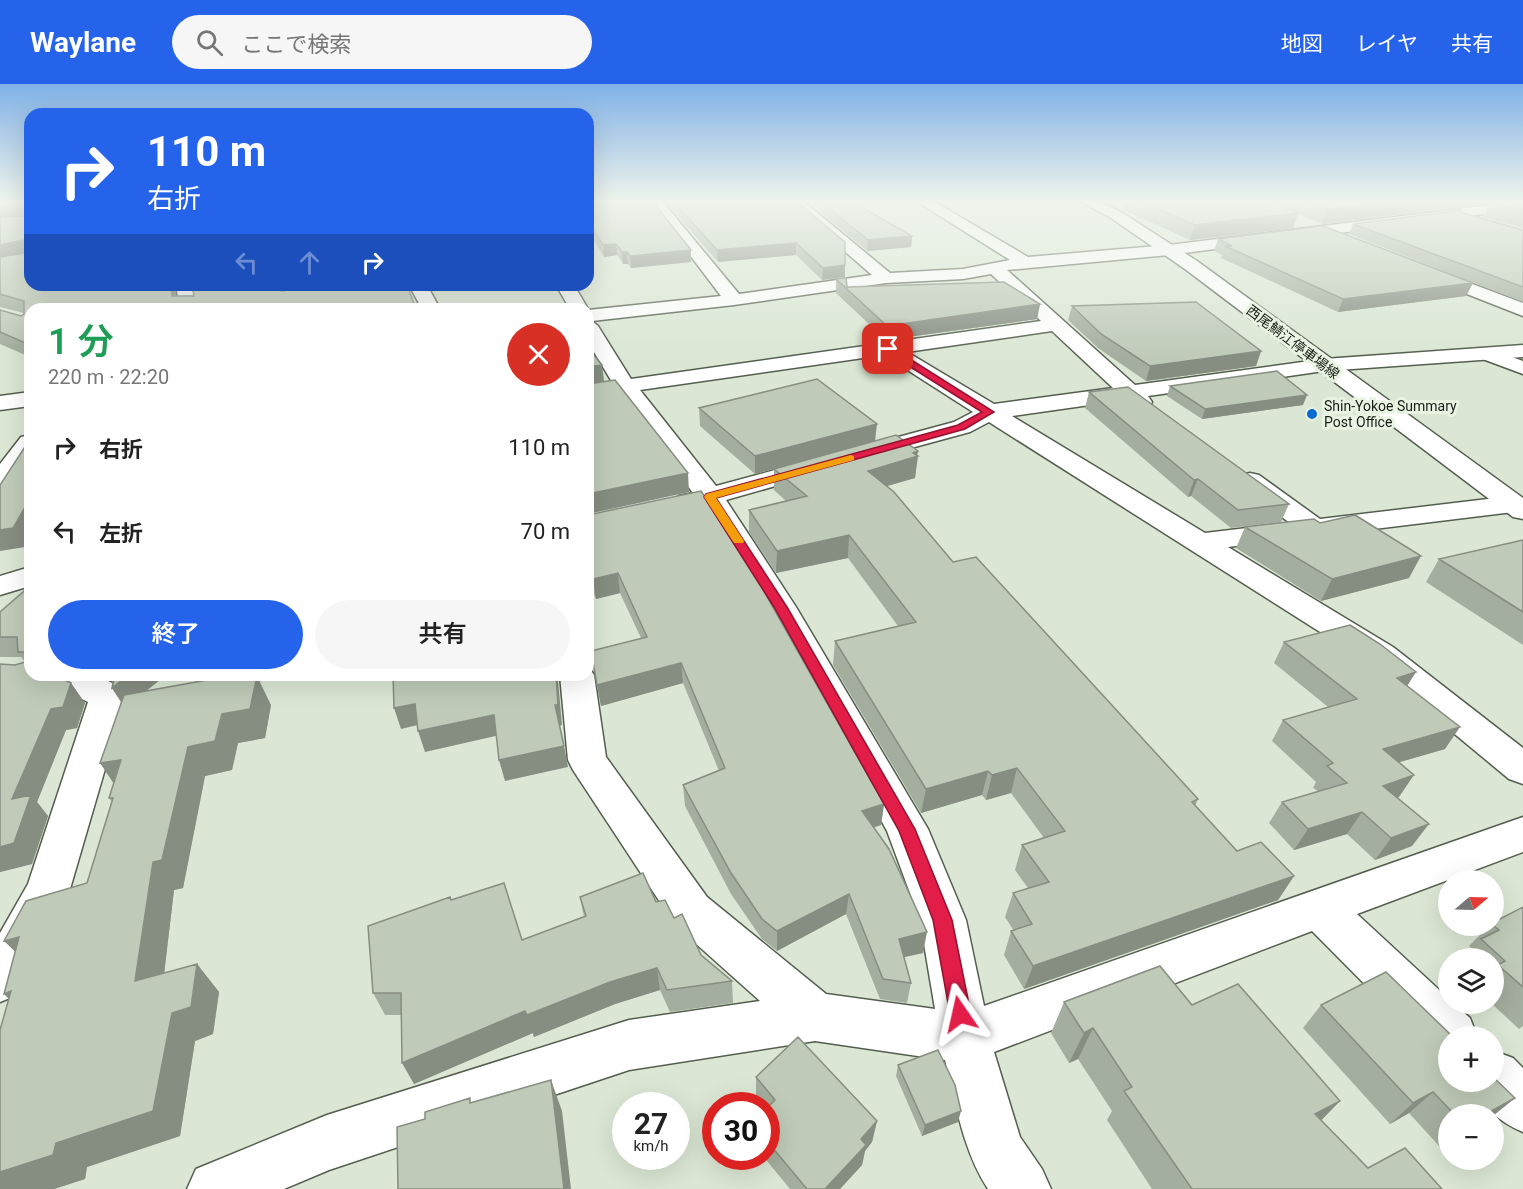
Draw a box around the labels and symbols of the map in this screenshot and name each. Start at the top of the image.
street label: 西尾鯖江停車場線 [1243,302,1343,382]
pin [862,323,913,374]
place label: Shin-Yokoe Summary Post Office [1324,398,1457,430]
marker: Shin-Yokoe Summary Post Office [1305,407,1319,421]
north arrow [1438,870,1504,936]
position arrow [928,982,992,1046]
speed limit sign: 30 [702,1092,780,1170]

